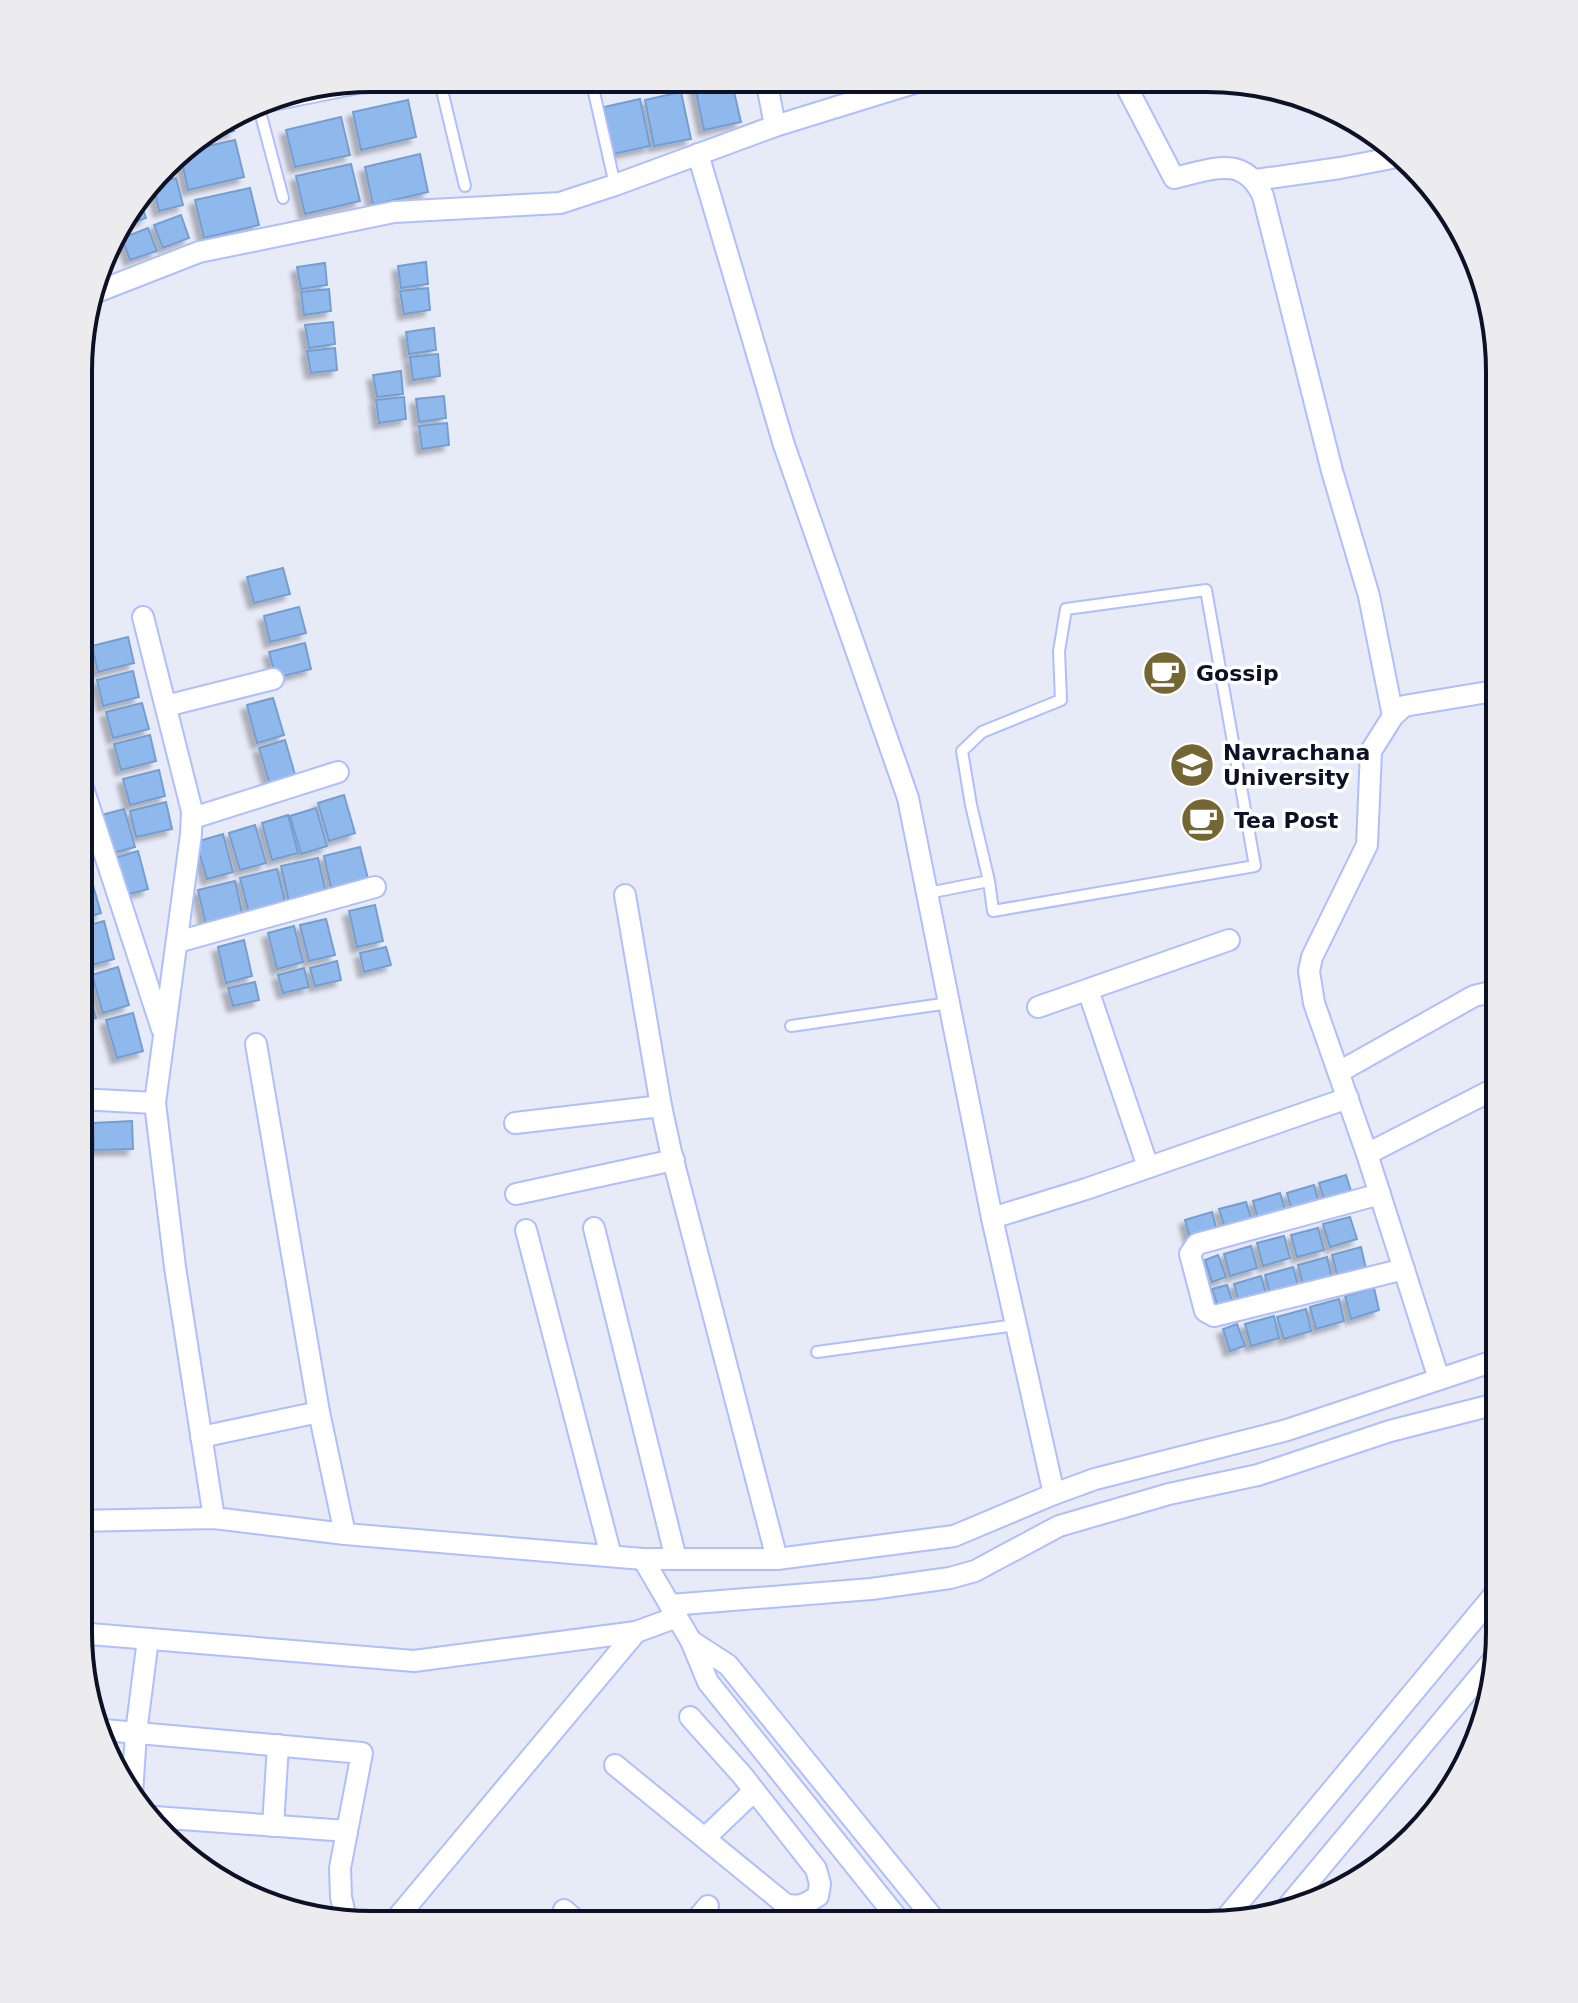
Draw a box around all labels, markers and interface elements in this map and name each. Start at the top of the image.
cafe icon: Gossip [1141,649,1189,697]
place label: Gossip [1196,661,1279,686]
place label: Navrachana University [1223,740,1370,790]
school or university icon: Navrachana University [1168,741,1216,789]
cafe icon: Tea Post [1179,796,1227,844]
place label: Tea Post [1234,808,1339,833]

